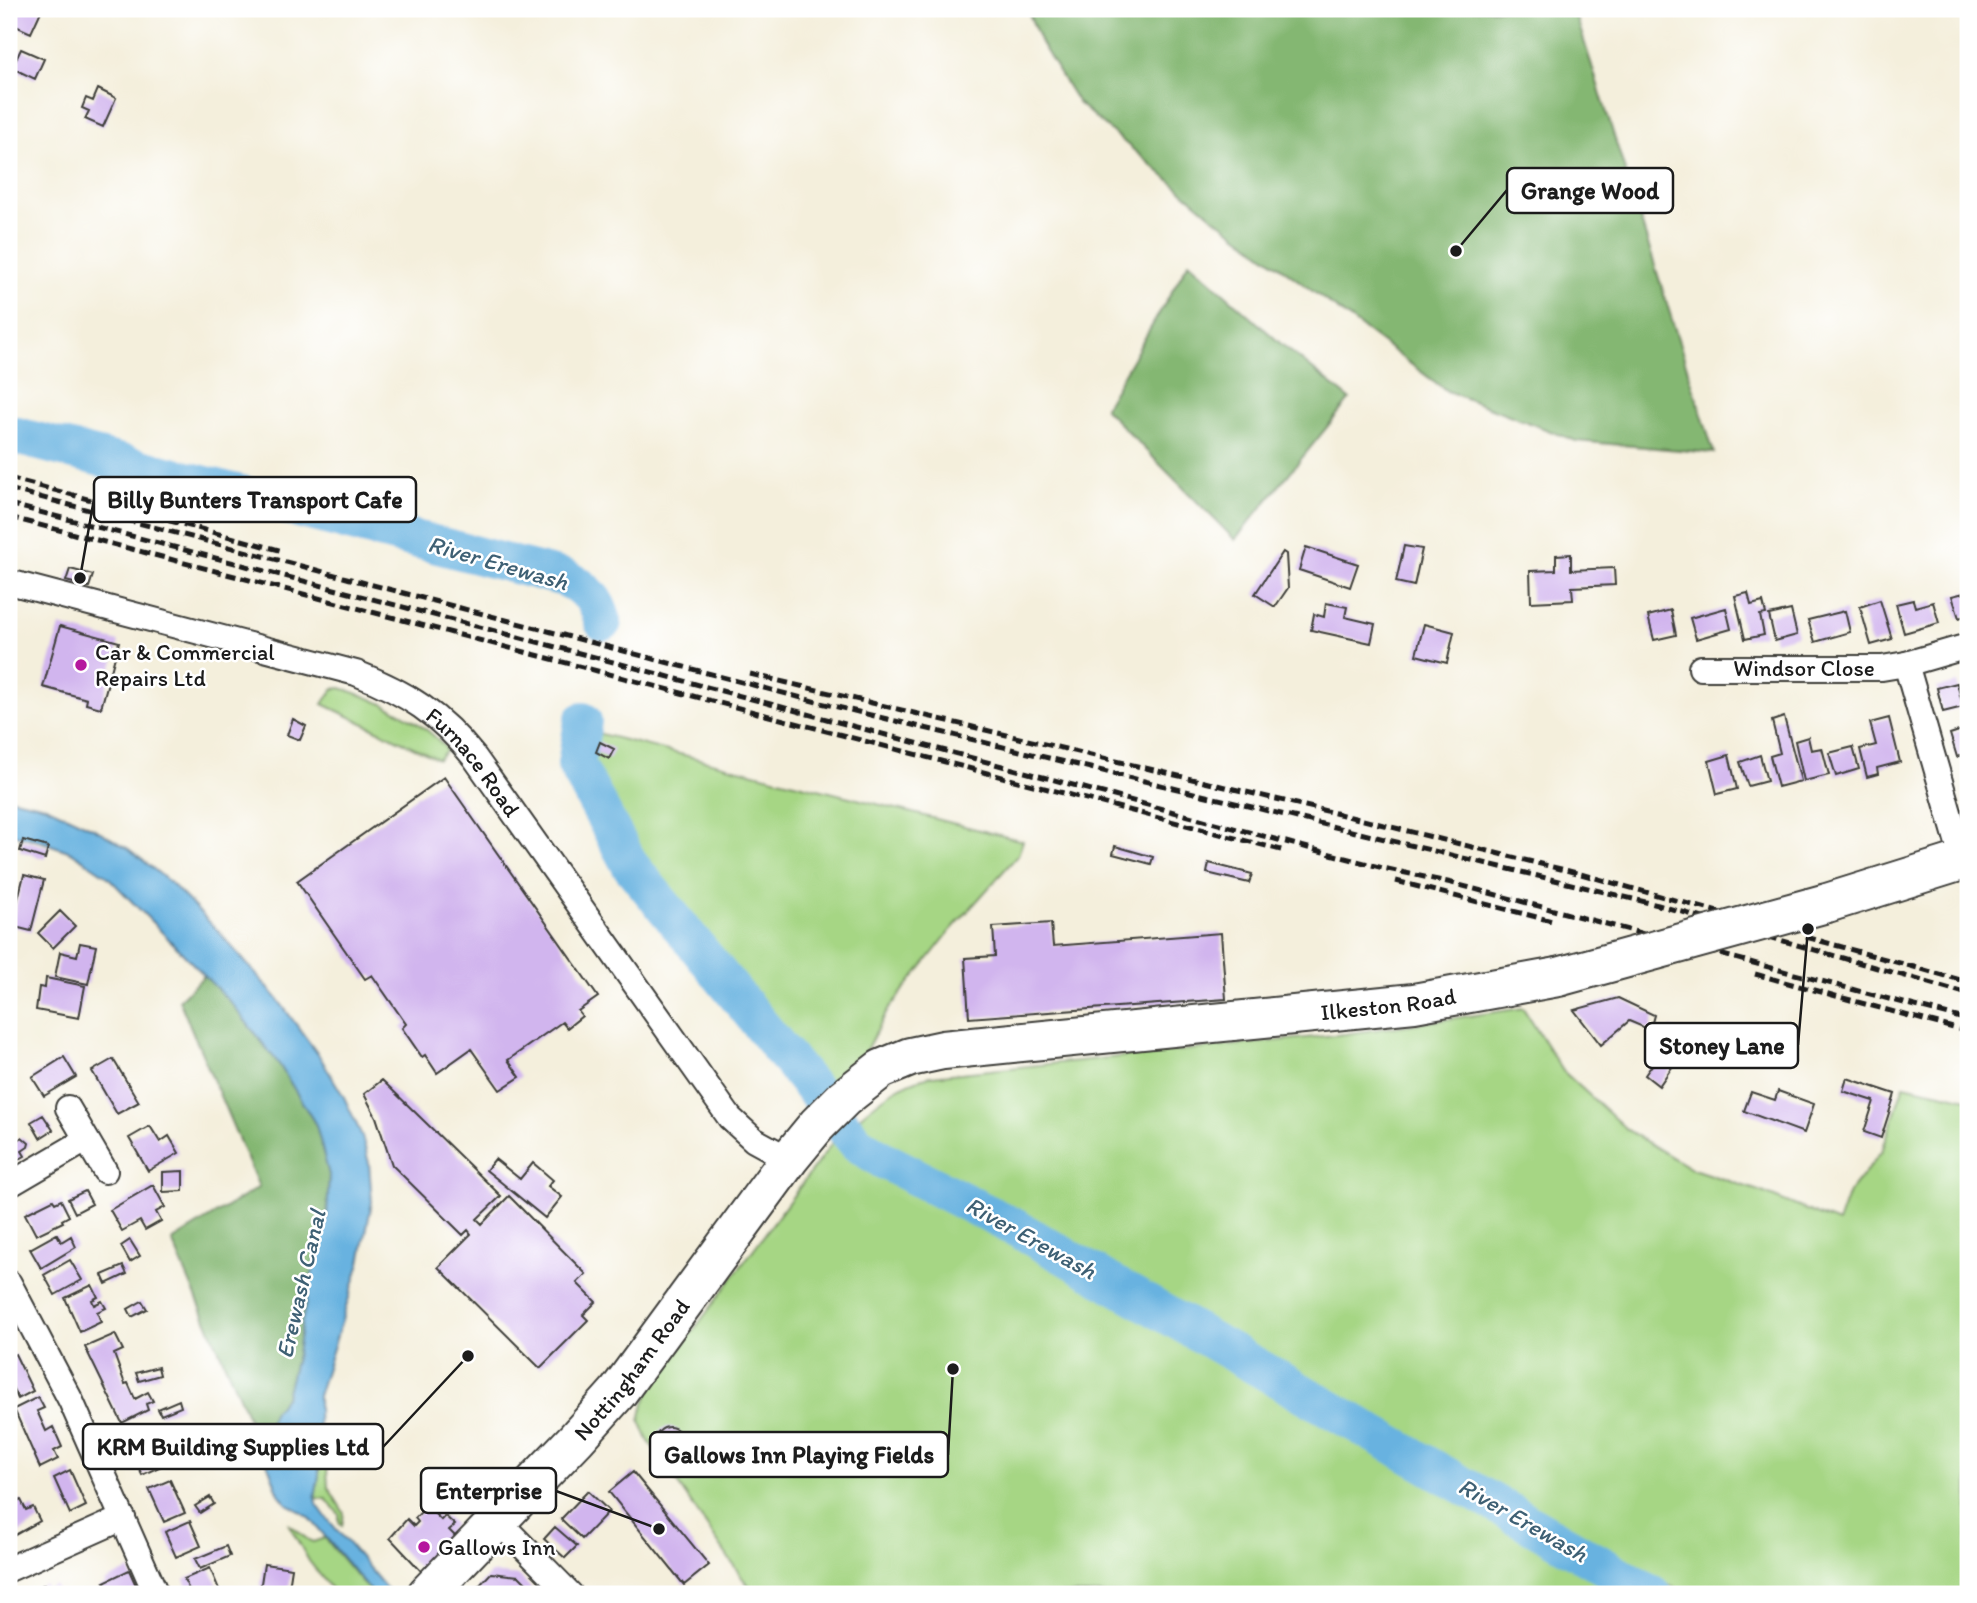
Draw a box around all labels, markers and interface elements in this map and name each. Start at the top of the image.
callout: Grange Wood [1507,168,1673,213]
text: Grange Wood [1521,176,1660,206]
callout: Billy Bunters Transport Cafe [94,477,416,522]
text: Billy Bunters Transport Cafe [107,485,403,515]
water label: River Erewash [425,529,572,596]
place label: Car & Commercial Repairs Ltd [95,638,275,692]
street label: Windsor Close [1733,654,1875,682]
marker: Car & Commercial Repairs Ltd [73,657,89,673]
street label: Furnace Road [421,701,526,823]
street label: Ilkeston Road [1319,982,1459,1026]
callout: Stoney Lane [1645,1023,1798,1068]
text: Stoney Lane [1659,1031,1785,1061]
water label: River Erewash [961,1190,1101,1285]
water label: Erewash Canal [269,1205,332,1361]
street label: Nottingham Road [567,1293,696,1446]
callout: KRM Building Supplies Ltd [83,1424,383,1469]
text: KRM Building Supplies Ltd [97,1432,370,1462]
callout: Gallows Inn Playing Fields [650,1432,948,1477]
text: Gallows Inn Playing Fields [664,1440,934,1470]
callout: Enterprise [421,1468,556,1513]
water label: River Erewash [1454,1471,1593,1568]
text: Enterprise [436,1476,542,1506]
place label: Gallows Inn [438,1533,556,1561]
marker: Gallows Inn [416,1539,432,1555]

